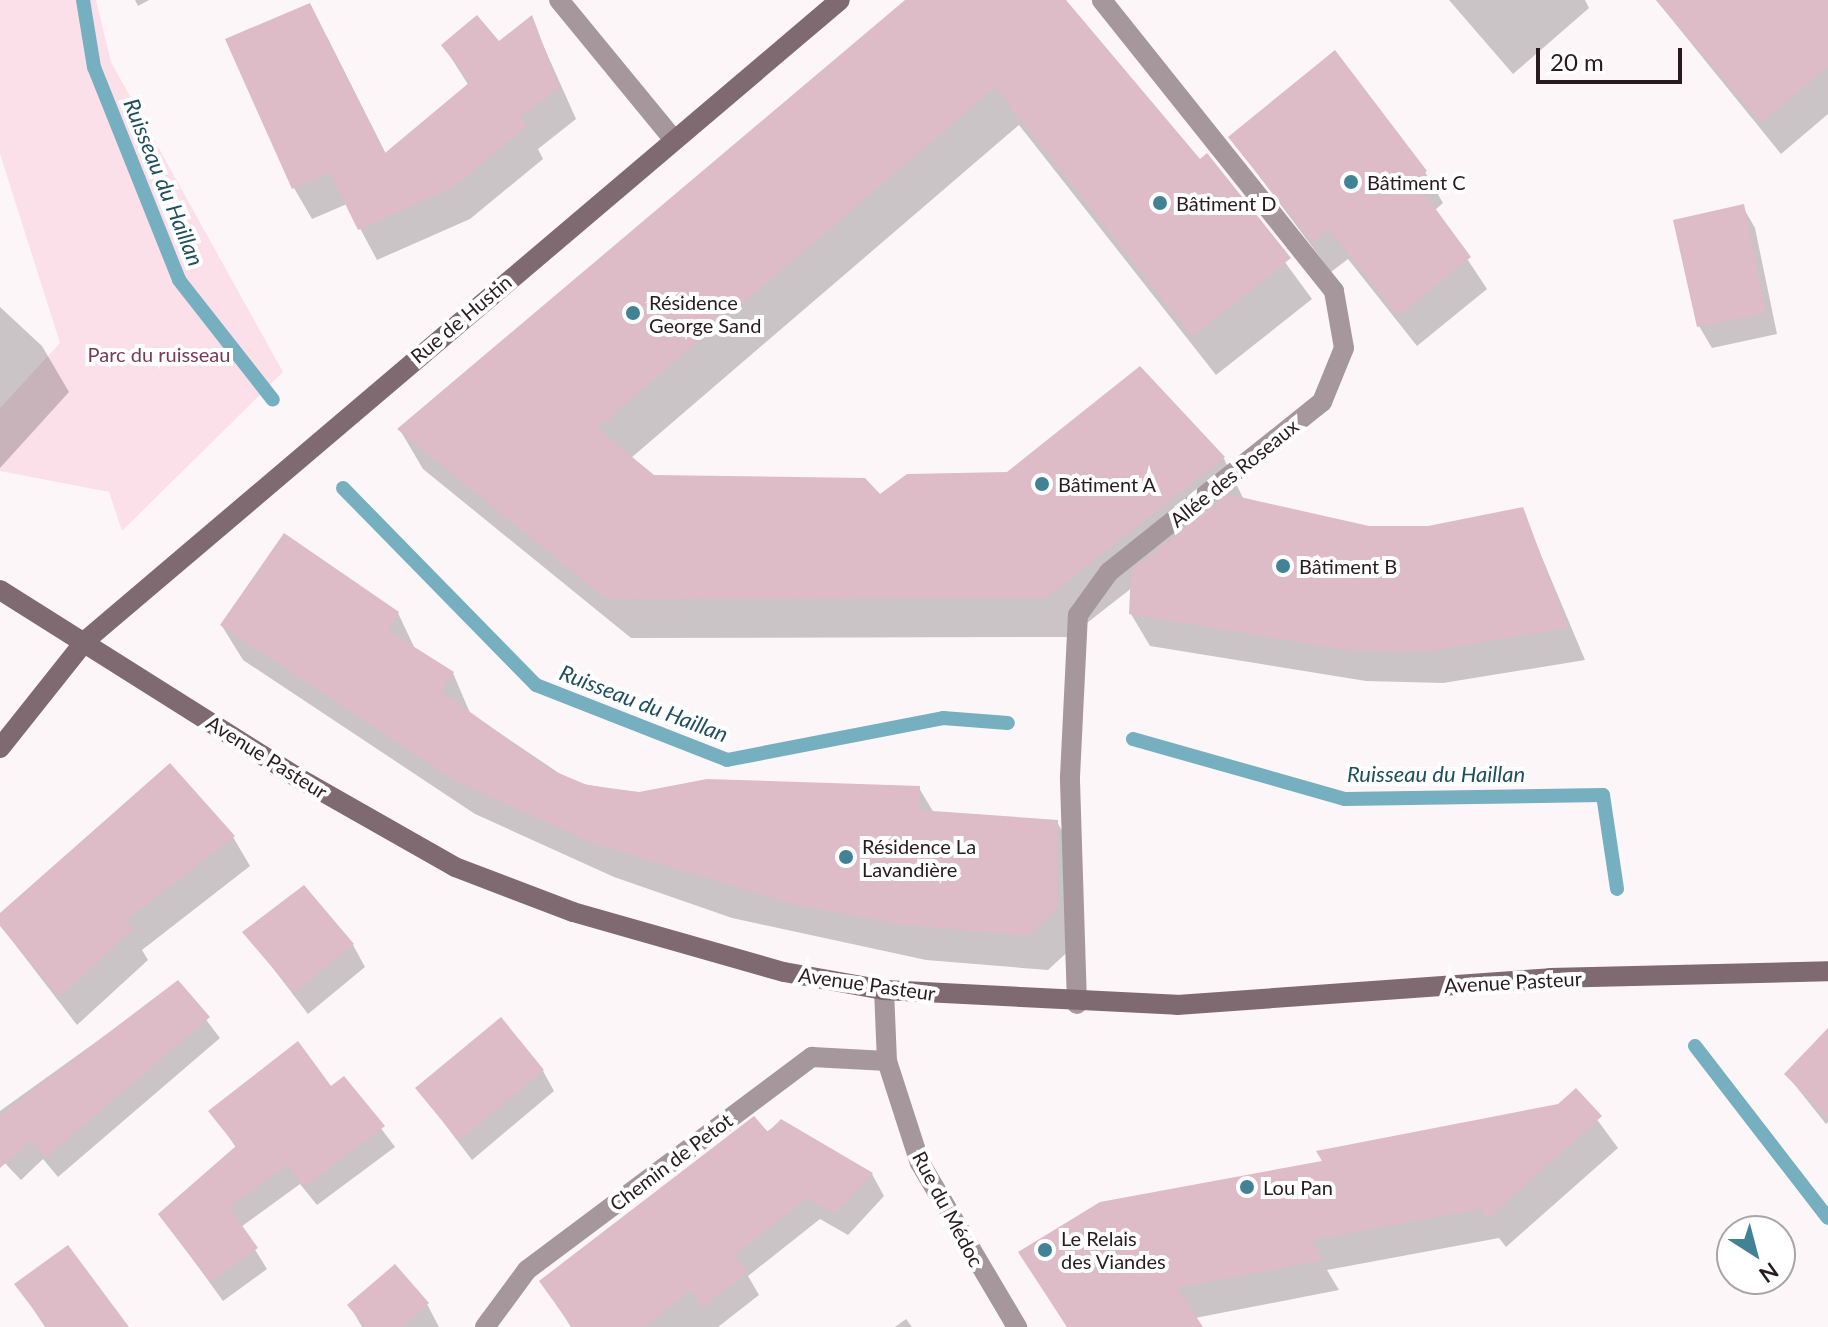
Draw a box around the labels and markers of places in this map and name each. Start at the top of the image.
place label: Bâtiment C [1367,170,1466,194]
marker: Bâtiment C [1342,173,1360,191]
place label: Bâtiment D [1176,191,1276,215]
marker: Bâtiment D [1151,194,1169,212]
place label: Résidence George Sand [649,290,761,337]
marker: Résidence George Sand [624,304,642,322]
place label: Bâtiment A [1058,472,1157,496]
marker: Bâtiment A [1033,475,1051,493]
place label: Bâtiment B [1299,554,1397,578]
marker: Bâtiment B [1274,557,1292,575]
place label: Résidence La Lavandière [862,834,976,881]
marker: Résidence La Lavandière [837,848,855,866]
place label: Lou Pan [1263,1175,1333,1199]
marker: Lou Pan [1238,1178,1256,1196]
place label: Le Relais des Viandes [1061,1226,1166,1273]
marker: Le Relais des Viandes [1036,1241,1054,1259]

